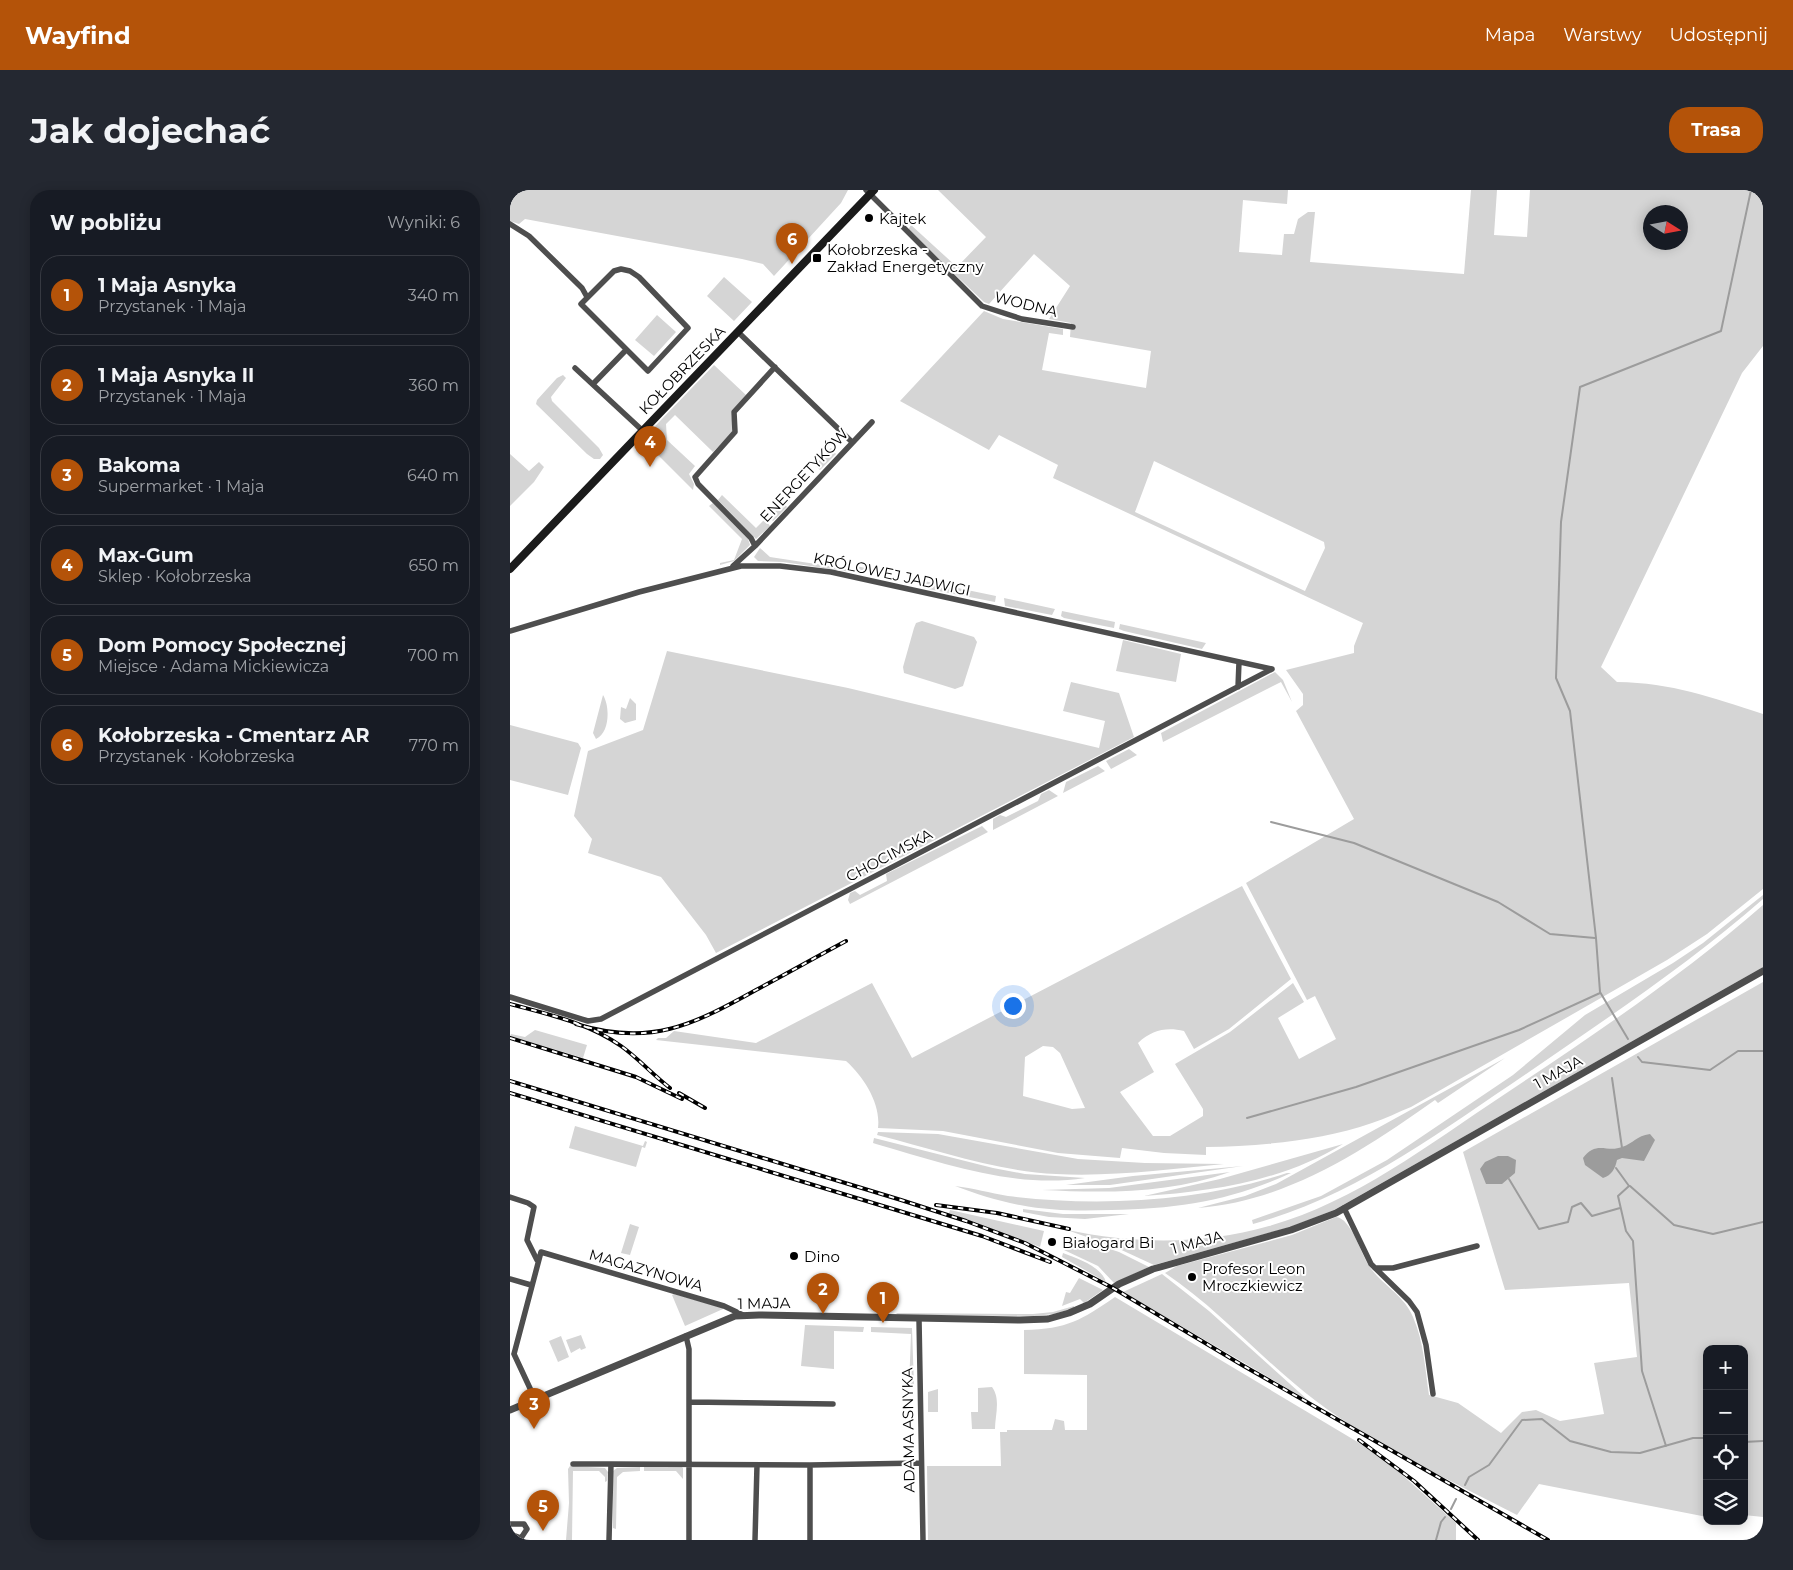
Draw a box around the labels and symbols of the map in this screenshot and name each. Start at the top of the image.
north arrow [1643,205,1688,250]
place label: Kajtek [879,209,926,228]
marker: Kajtek [863,212,875,224]
pin: 6 [776,223,808,264]
place label: Kołobrzeska - Zakład Energetyczny [827,240,984,276]
marker: Kołobrzeska - Zakład Energetyczny [811,252,823,264]
street label: WODNA [993,287,1060,321]
street label: KOŁOBRZESKA [635,321,729,418]
street label: ENERGETYKÓW [756,424,853,526]
pin: 4 [634,426,666,467]
street label: KRÓLOWEJ JADWIGI [812,548,972,600]
street label: CHOCIMSKA [843,824,936,886]
your location [1000,993,1026,1019]
street label: 1 MAJA [1530,1051,1586,1093]
street label: 1 MAJA [1169,1226,1225,1258]
place label: Białogard Bi [1062,1233,1154,1252]
marker: Białogard Bi [1046,1236,1058,1248]
street label: MAGAZYNOWA [587,1245,705,1295]
place label: Dino [804,1247,840,1266]
marker: Dino [788,1250,800,1262]
place label: Profesor Leon Mroczkiewicz [1202,1259,1306,1295]
marker: Profesor Leon Mroczkiewicz [1186,1271,1198,1283]
pin: 2 [807,1273,839,1314]
pin: 1 [867,1282,899,1323]
street label: 1 MAJA [737,1293,791,1313]
street label: ADAMA ASNYKA [897,1367,919,1493]
pin: 3 [518,1388,550,1429]
pin: 5 [527,1490,559,1531]

